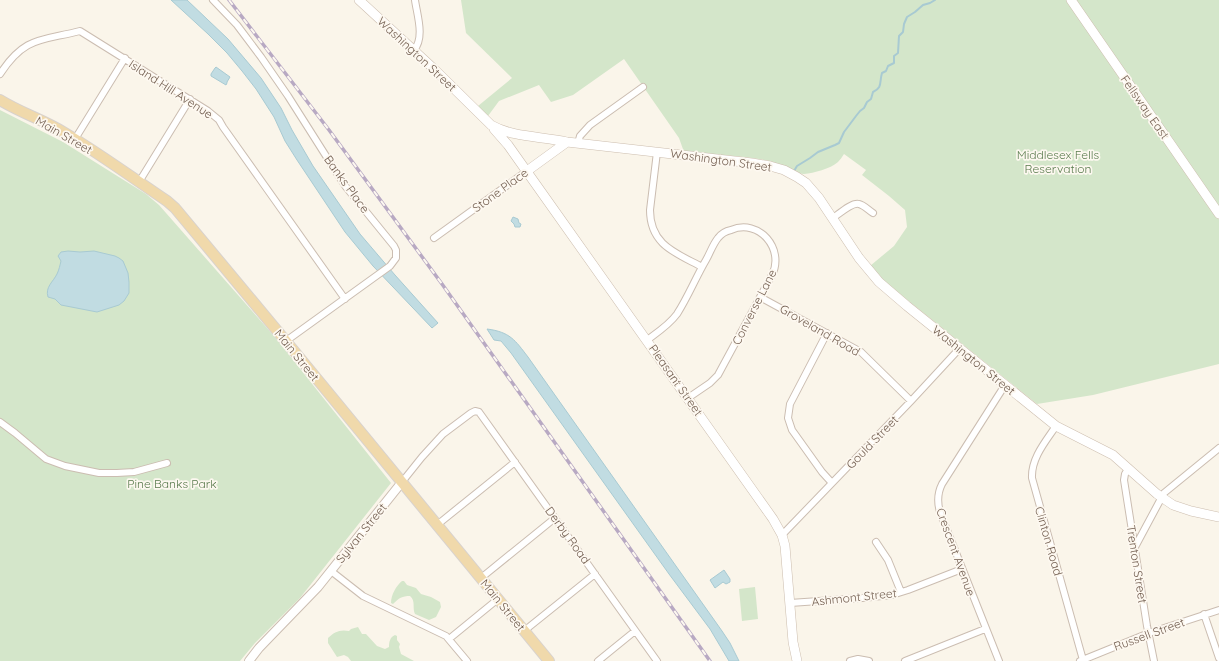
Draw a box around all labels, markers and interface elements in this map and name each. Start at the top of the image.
street label: Washington Street [374,14,460,94]
street label: Island Hill Avenue [126,56,216,122]
street label: Fellsway East [1117,72,1173,142]
street label: Main Street [33,113,95,157]
street label: Washington Street [669,145,773,175]
park label: Middlesex Fells Reservation [1017,147,1100,176]
street label: Banks Place [321,152,373,216]
street label: Stone Place [469,165,531,215]
street label: Converse Lane [729,267,780,347]
street label: Groveland Road [777,301,863,359]
street label: Washington Street [929,322,1019,398]
street label: Main Street [271,326,323,384]
street label: Pleasant Street [646,341,706,419]
street label: Gould Street [843,412,901,472]
park label: Pine Banks Park [127,476,217,491]
street label: Sylvan Street [332,500,390,566]
street label: Derby Road [542,503,594,567]
street label: Clinton Road [1032,505,1066,577]
street label: Crescent Avenue [933,506,979,598]
street label: Trenton Street [1123,524,1151,604]
street label: Main Street [477,576,529,634]
street label: Ashmont Street [811,585,897,609]
street label: Russell Street [1111,614,1187,654]

